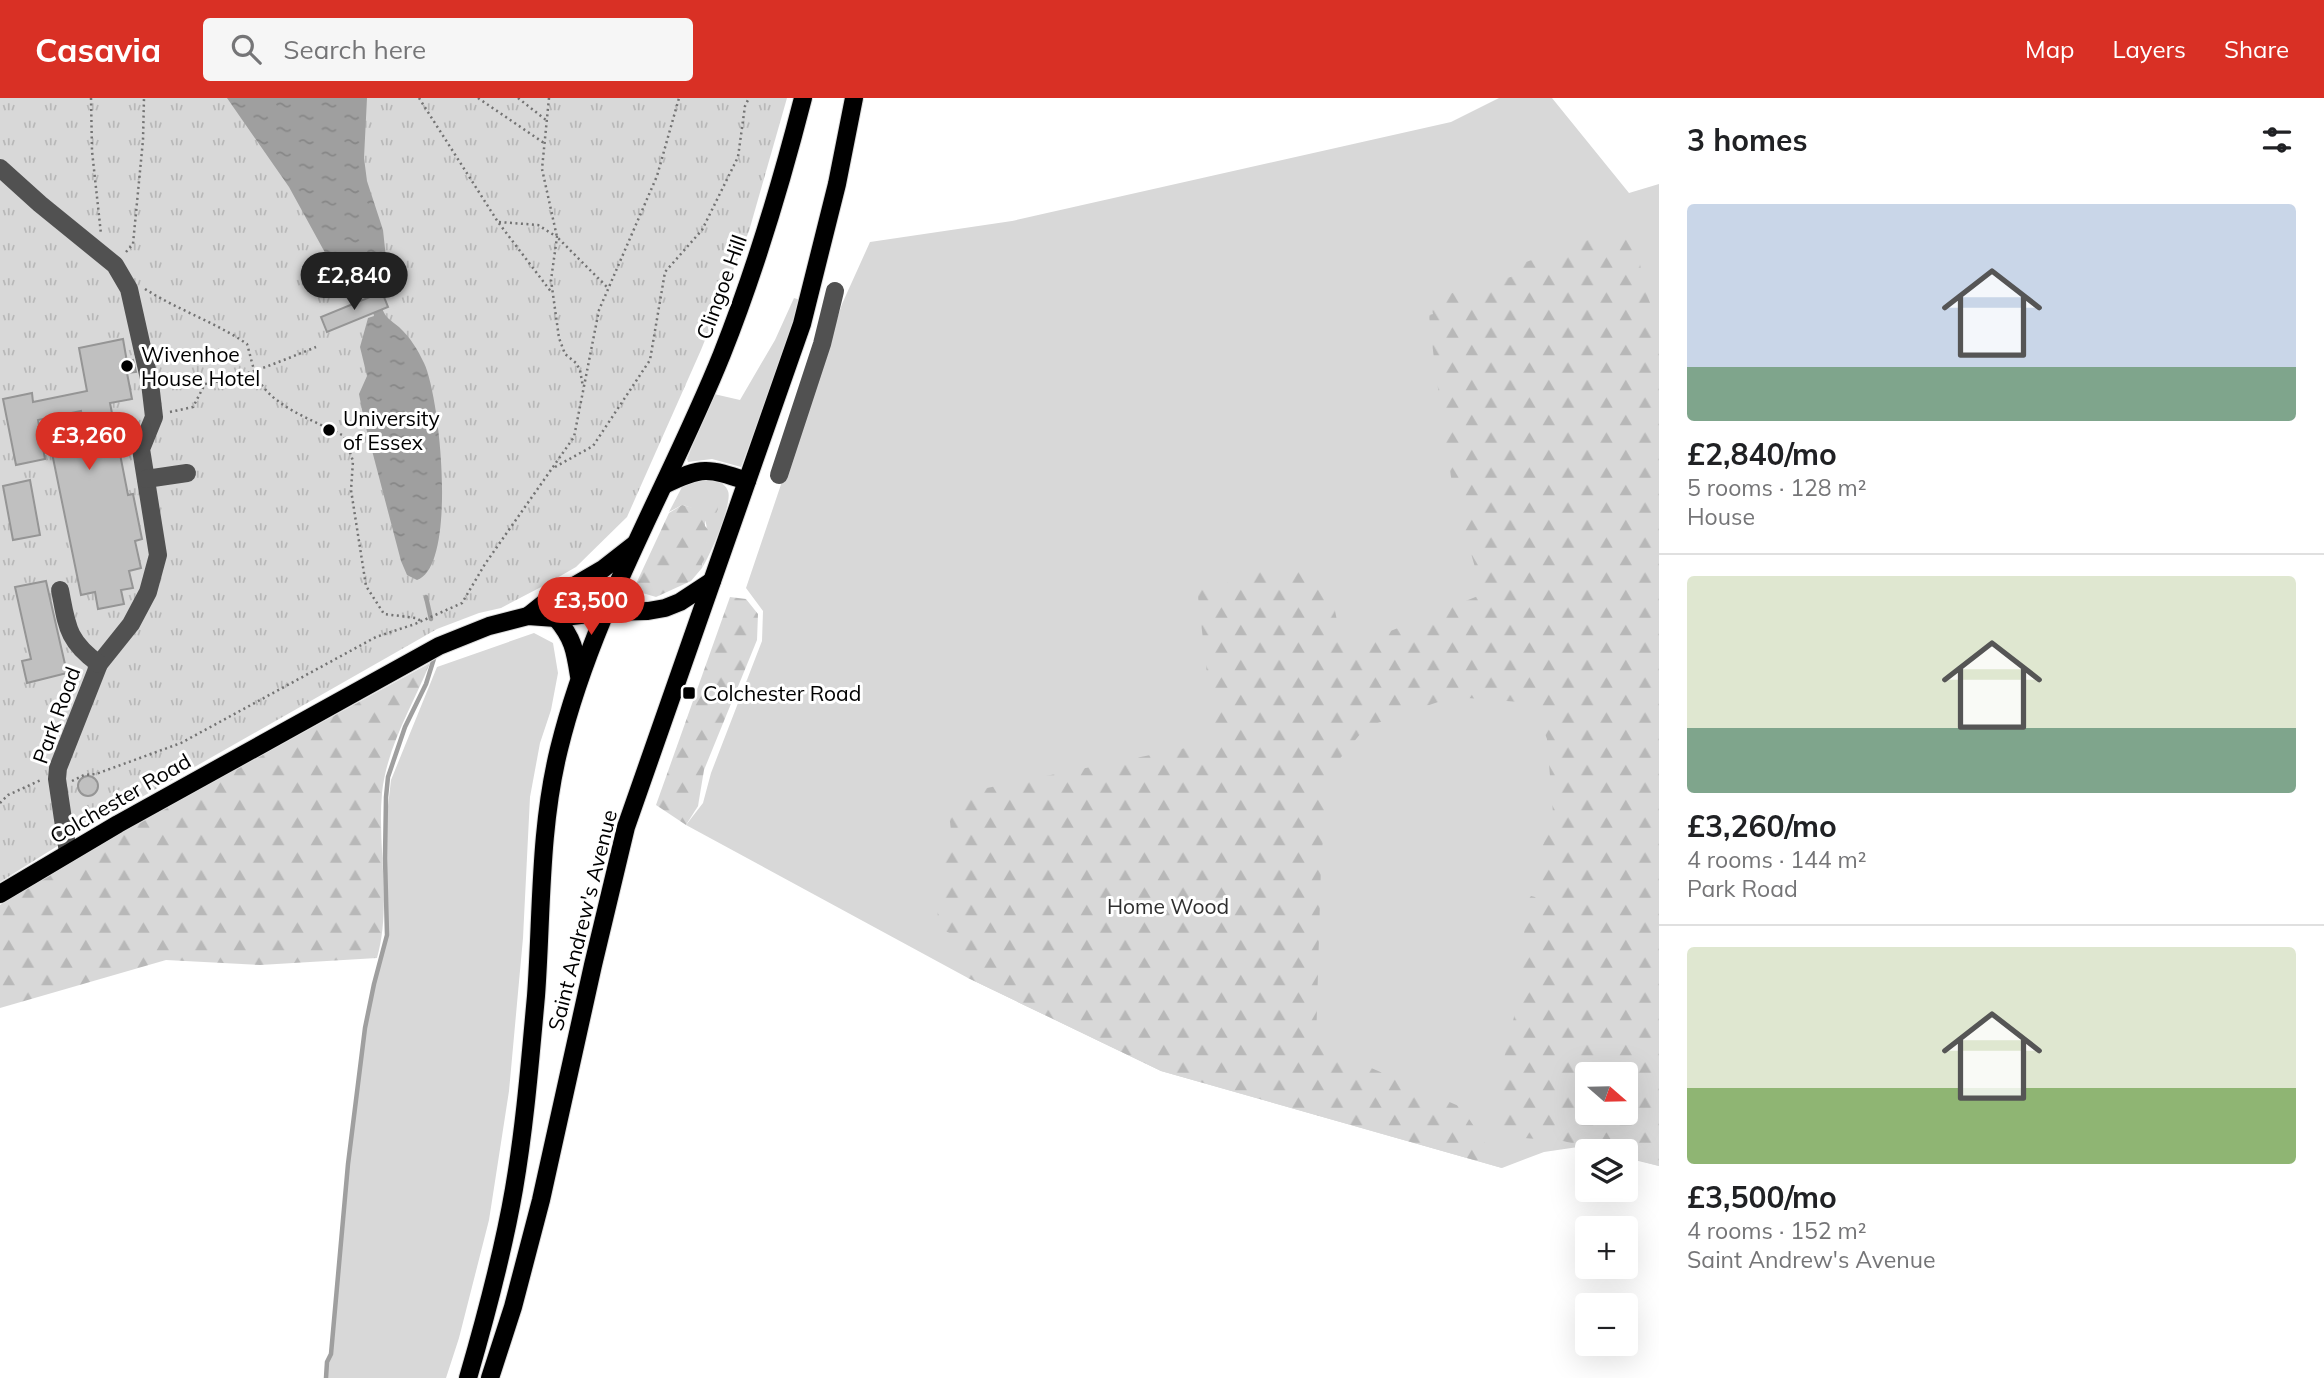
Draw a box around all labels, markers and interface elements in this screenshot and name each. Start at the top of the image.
search box [203,18,693,81]
text: Casavia [35,29,161,70]
icon: search [227,30,265,68]
text: Search here [283,33,426,66]
text: Map [2025,34,2074,64]
text: Layers [2112,34,2186,64]
text: Share [2224,34,2289,64]
text: 3 homes [1687,121,1808,159]
icon: filters [2258,121,2296,159]
street label: Clingoe Hill [690,231,752,343]
icon: home [1929,250,2055,376]
pin: £2,840 [297,252,411,312]
text: £2,840 [317,260,391,289]
place label: Wivenhoe House Hotel [141,341,260,391]
marker: Wivenhoe House Hotel [119,358,135,374]
place label: University of Essex [343,405,440,455]
pin: £3,260 [32,412,146,472]
text: £3,260 [52,420,126,449]
marker: University of Essex [321,422,337,438]
text: £2,840/mo [1687,435,1837,473]
text: 5 rooms · 128 m² [1687,473,1867,502]
text: House [1687,502,1755,531]
pin: £3,500 [534,578,648,637]
text: £3,500 [554,585,628,614]
icon: home [1929,622,2055,748]
street label: Park Road [26,663,86,767]
place label: Colchester Road [703,680,861,706]
marker: Colchester Road [681,685,697,701]
street label: Colchester Road [45,747,195,849]
street label: Saint Andrew's Avenue [542,807,622,1033]
text: £3,260/mo [1687,807,1837,845]
text: 4 rooms · 144 m² [1687,845,1867,874]
text: Park Road [1687,874,1798,903]
park label: Home Wood [1107,893,1229,919]
icon: home [1929,993,2055,1119]
north arrow [1575,1062,1638,1125]
map controls [1575,1062,1638,1356]
button: layers [1575,1139,1638,1202]
text: £3,500/mo [1687,1178,1837,1216]
button: + [1575,1216,1638,1279]
text: 4 rooms · 152 m² [1687,1216,1867,1245]
text: Saint Andrew's Avenue [1687,1245,1935,1274]
button: − [1575,1293,1638,1356]

